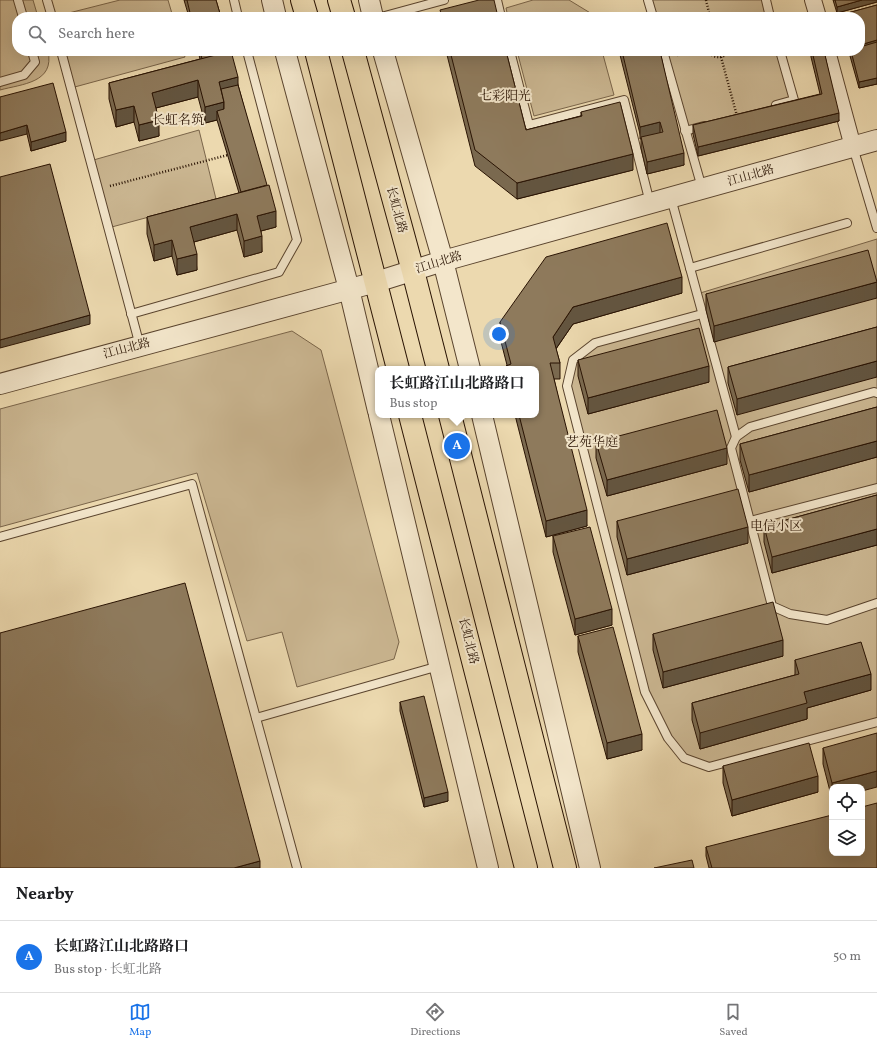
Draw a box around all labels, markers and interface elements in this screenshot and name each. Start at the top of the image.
search box [12,12,865,56]
icon: search [26,23,48,45]
text: Search here [58,24,135,45]
district label: 七彩阳光 [479,88,531,106]
district label: 长虹名筑 [152,112,204,130]
street label: 江山北路 [726,162,776,190]
street label: 长虹北路 [382,185,410,235]
street label: 江山北路 [414,248,464,278]
your location [489,324,509,344]
street label: 江山北路 [102,335,152,363]
popup [375,366,539,418]
text: 长虹路江山北路路口 [389,374,525,395]
text: Bus stop [389,395,437,413]
pin: A [444,431,470,461]
district label: 艺苑华庭 [566,434,618,452]
district label: 电信小区 [750,518,802,536]
street label: 长虹北路 [454,616,482,666]
map controls [829,784,865,856]
button: locate [829,784,865,820]
button: layers [829,820,865,856]
text: Nearby [16,883,74,906]
text: 长虹路江山北路路口 [54,937,189,958]
text: A [24,948,34,966]
text: 50 m [833,948,861,966]
text: Bus stop · 长虹北路 [54,961,162,979]
tab: Map [129,1001,151,1040]
tab: Directions [410,1001,461,1040]
tab: Saved [719,1001,748,1040]

